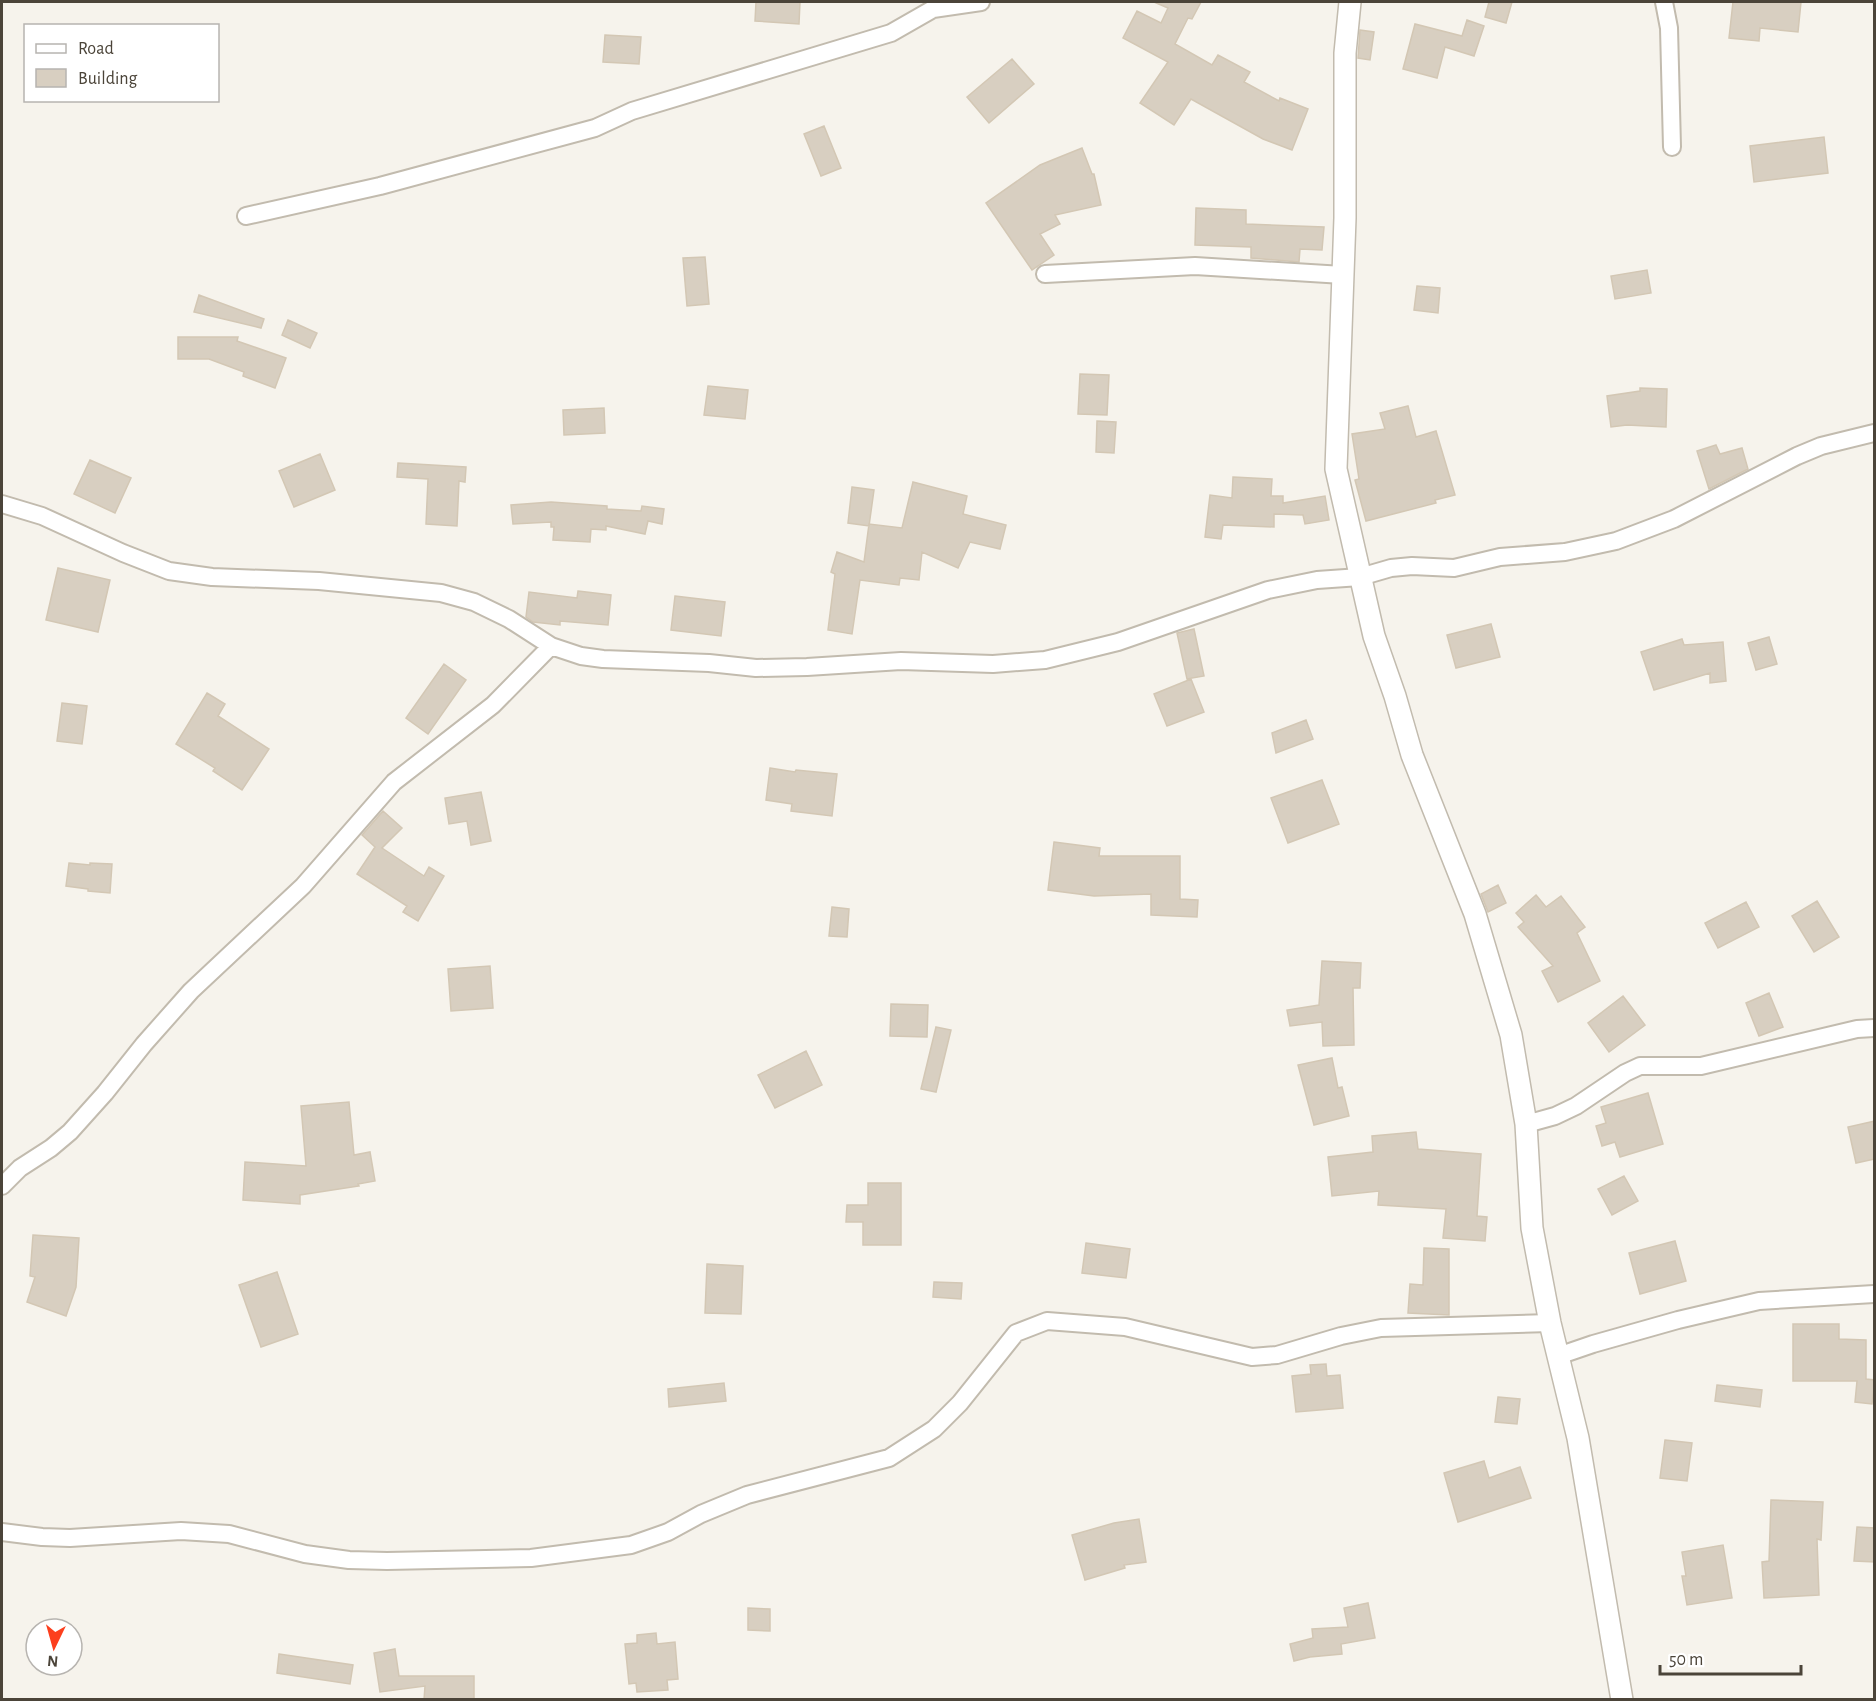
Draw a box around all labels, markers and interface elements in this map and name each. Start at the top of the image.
legend [24,24,219,102]
text: Road [78,40,114,58]
text: Building [78,70,138,88]
north arrow [24,1617,84,1677]
scale bar [1660,1638,1801,1676]
text: 50 m [1669,1651,1703,1669]
text: N [47,1652,59,1669]

